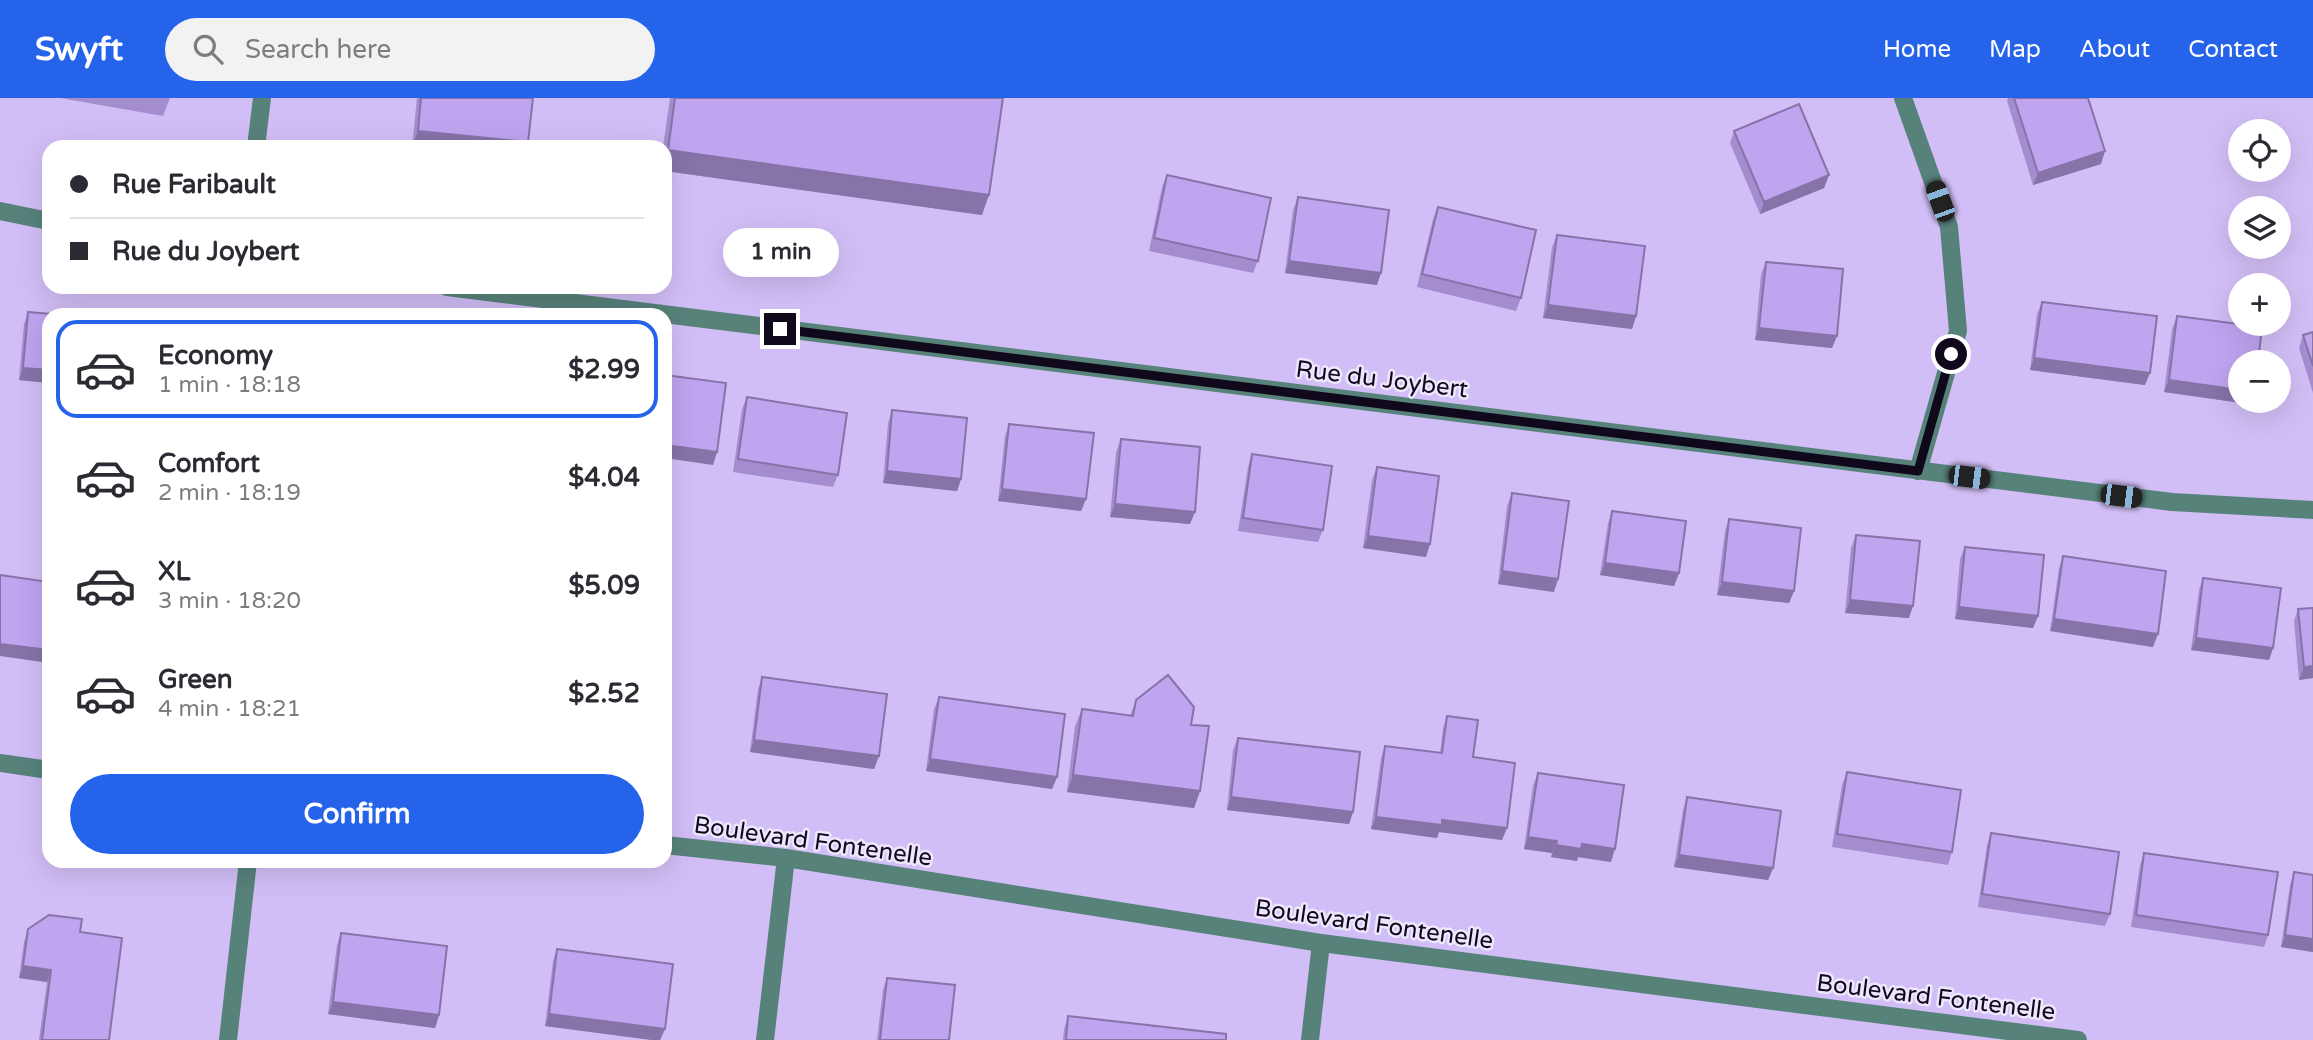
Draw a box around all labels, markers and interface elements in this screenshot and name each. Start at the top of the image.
search box [165,18,655,81]
text: Swyft [35,30,123,69]
icon: search [189,30,227,68]
text: Search here [245,34,391,65]
text: Home [1883,35,1951,64]
text: Map [1989,35,2041,64]
text: About [2079,35,2150,64]
text: Contact [2188,35,2278,64]
map controls [2228,119,2291,413]
button: locate [2228,119,2291,182]
text: Rue Faribault [112,169,276,200]
car [1923,178,1958,224]
button: layers [2228,196,2291,259]
callout: 1 min [722,228,838,276]
text: Rue du Joybert [112,236,300,267]
text: 1 min [750,238,812,266]
button: + [2228,273,2291,336]
route end [764,313,796,345]
icon: car [74,338,137,401]
route start [1935,338,1967,370]
text: Economy [158,340,273,371]
button: − [2228,350,2291,413]
text: $2.99 [568,354,640,385]
street label: Rue du Joybert [1294,355,1470,404]
text: 1 min · 18:18 [158,371,301,399]
icon: car [74,446,137,509]
text: Comfort [158,448,260,479]
text: $4.04 [568,462,640,493]
car [1947,464,1992,490]
text: 2 min · 18:19 [158,479,301,507]
car [2099,483,2144,509]
icon: car [74,554,137,617]
text: XL [158,556,190,587]
text: $5.09 [568,570,640,601]
text: 3 min · 18:20 [158,587,301,615]
icon: car [74,662,137,725]
text: Green [158,664,233,695]
text: $2.52 [568,678,640,709]
text: 4 min · 18:21 [158,695,301,723]
button: Confirm [70,774,644,854]
street label: Boulevard Fontenelle [692,810,934,873]
street label: Boulevard Fontenelle [1253,893,1495,956]
street label: Boulevard Fontenelle [1815,968,2057,1027]

